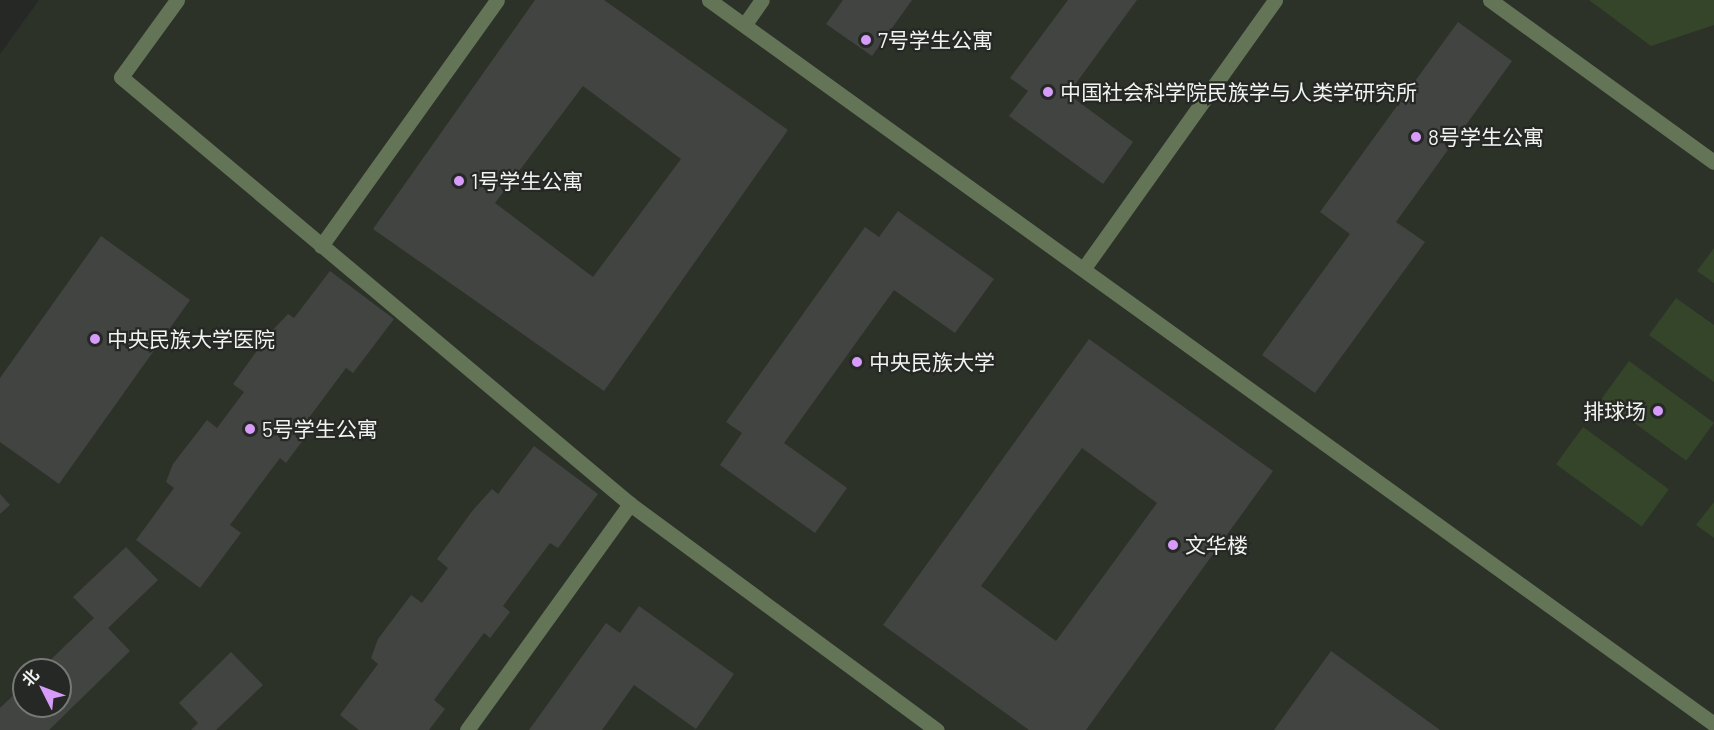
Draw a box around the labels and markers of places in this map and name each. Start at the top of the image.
place label: 7号学生公寓 [878,27,993,53]
marker: 7号学生公寓 [859,33,873,47]
place label: 中国社会科学院民族学与人类学研究所 [1060,79,1417,105]
marker: 中国社会科学院民族学与人类学研究所 [1041,85,1055,99]
place label: 8号学生公寓 [1428,124,1544,150]
marker: 8号学生公寓 [1409,130,1423,144]
place label: 1号学生公寓 [471,168,583,194]
marker: 1号学生公寓 [452,174,466,188]
place label: 中央民族大学医院 [107,326,275,352]
marker: 中央民族大学医院 [88,332,102,346]
place label: 中央民族大学 [869,349,995,375]
marker: 中央民族大学 [850,355,864,369]
place label: 排球场 [1583,398,1646,424]
marker: 排球场 [1651,404,1665,418]
place label: 5号学生公寓 [262,416,378,442]
marker: 5号学生公寓 [243,422,257,436]
place label: 文华楼 [1185,532,1248,558]
marker: 文华楼 [1166,538,1180,552]

